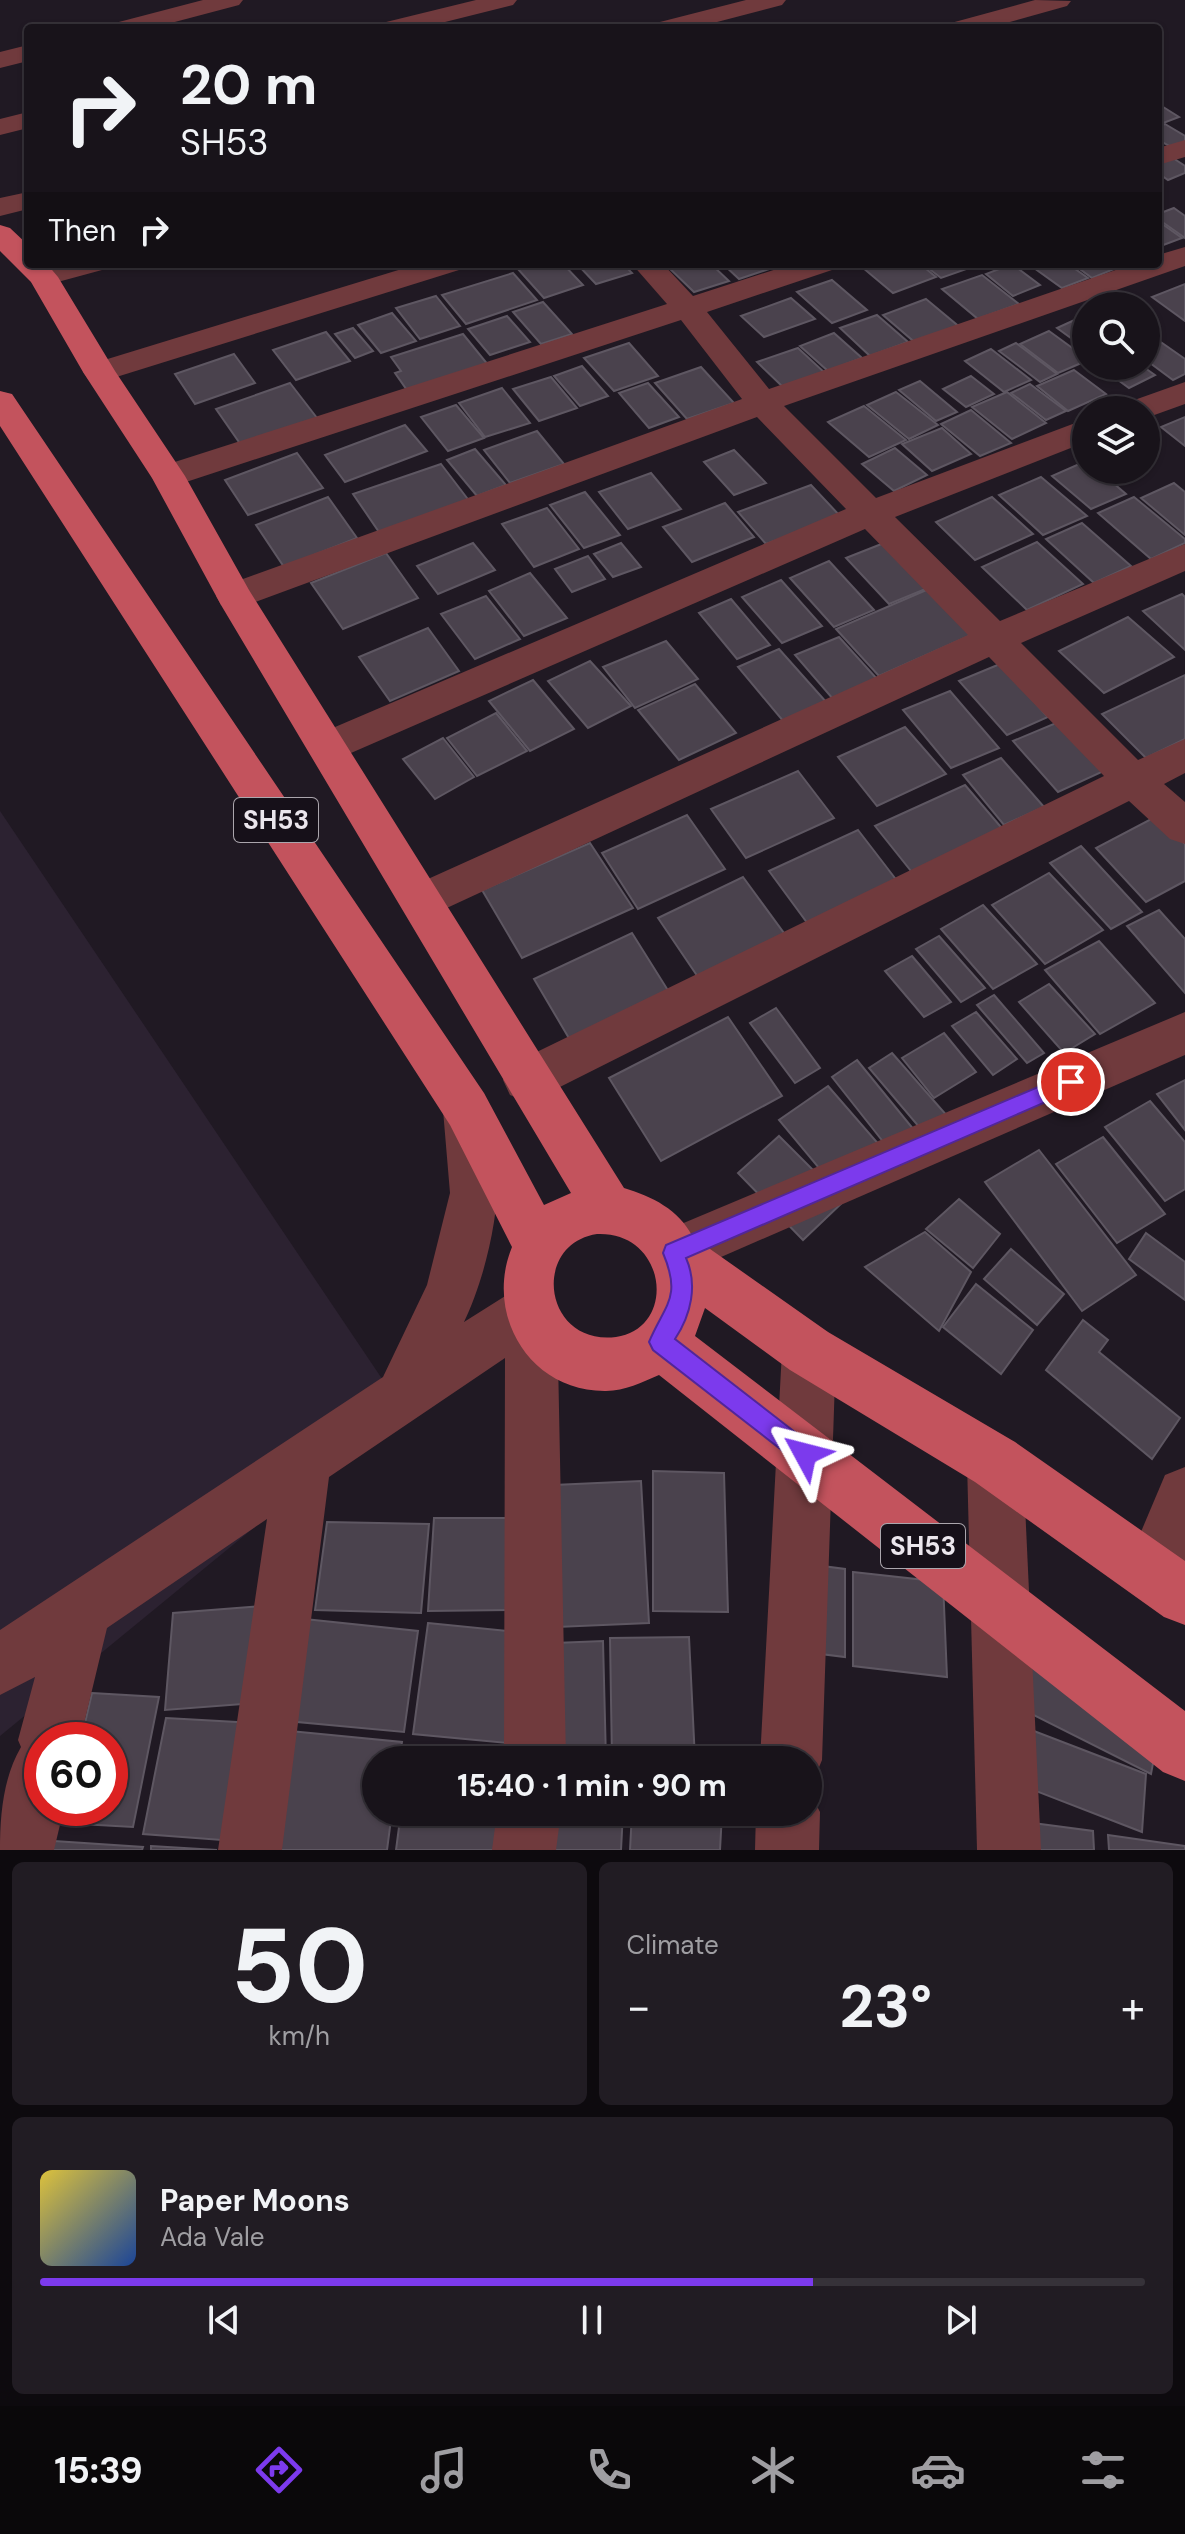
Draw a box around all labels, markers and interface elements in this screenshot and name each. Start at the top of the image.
text: 20 m [180,48,317,121]
icon: right [48,56,152,160]
text: SH53 [180,119,269,166]
icon: right [132,208,176,252]
text: Then [48,211,116,250]
map controls [1072,292,1160,484]
button: search [1072,292,1160,380]
button: layers [1072,396,1160,484]
road number: SH53 [234,798,318,842]
pin [1037,1048,1105,1116]
icon: arrive [1049,1060,1093,1104]
position arrow [763,1412,847,1496]
road number: SH53 [881,1524,965,1568]
speed limit sign: 60 [24,1722,128,1826]
text: 15:40 · 1 min · 90 m [457,1766,727,1805]
text: 50 [230,1899,368,2034]
text: Climate [627,1928,719,1962]
text: 23° [839,1967,932,2046]
text: − [627,1978,651,2036]
text: + [1121,1978,1145,2036]
text: km/h [269,2019,330,2053]
text: Paper Moons [160,2181,350,2220]
text: Ada Vale [160,2220,265,2254]
icon: previous [202,2298,246,2342]
icon: pause [570,2298,614,2342]
icon: next [939,2298,983,2342]
icon: directions [251,2442,307,2498]
icon: music [416,2442,472,2498]
icon: phone [581,2442,637,2498]
icon: climate [745,2442,801,2498]
icon: car [910,2442,966,2498]
icon: filters [1075,2442,1131,2498]
text: 15:39 [54,2447,143,2494]

